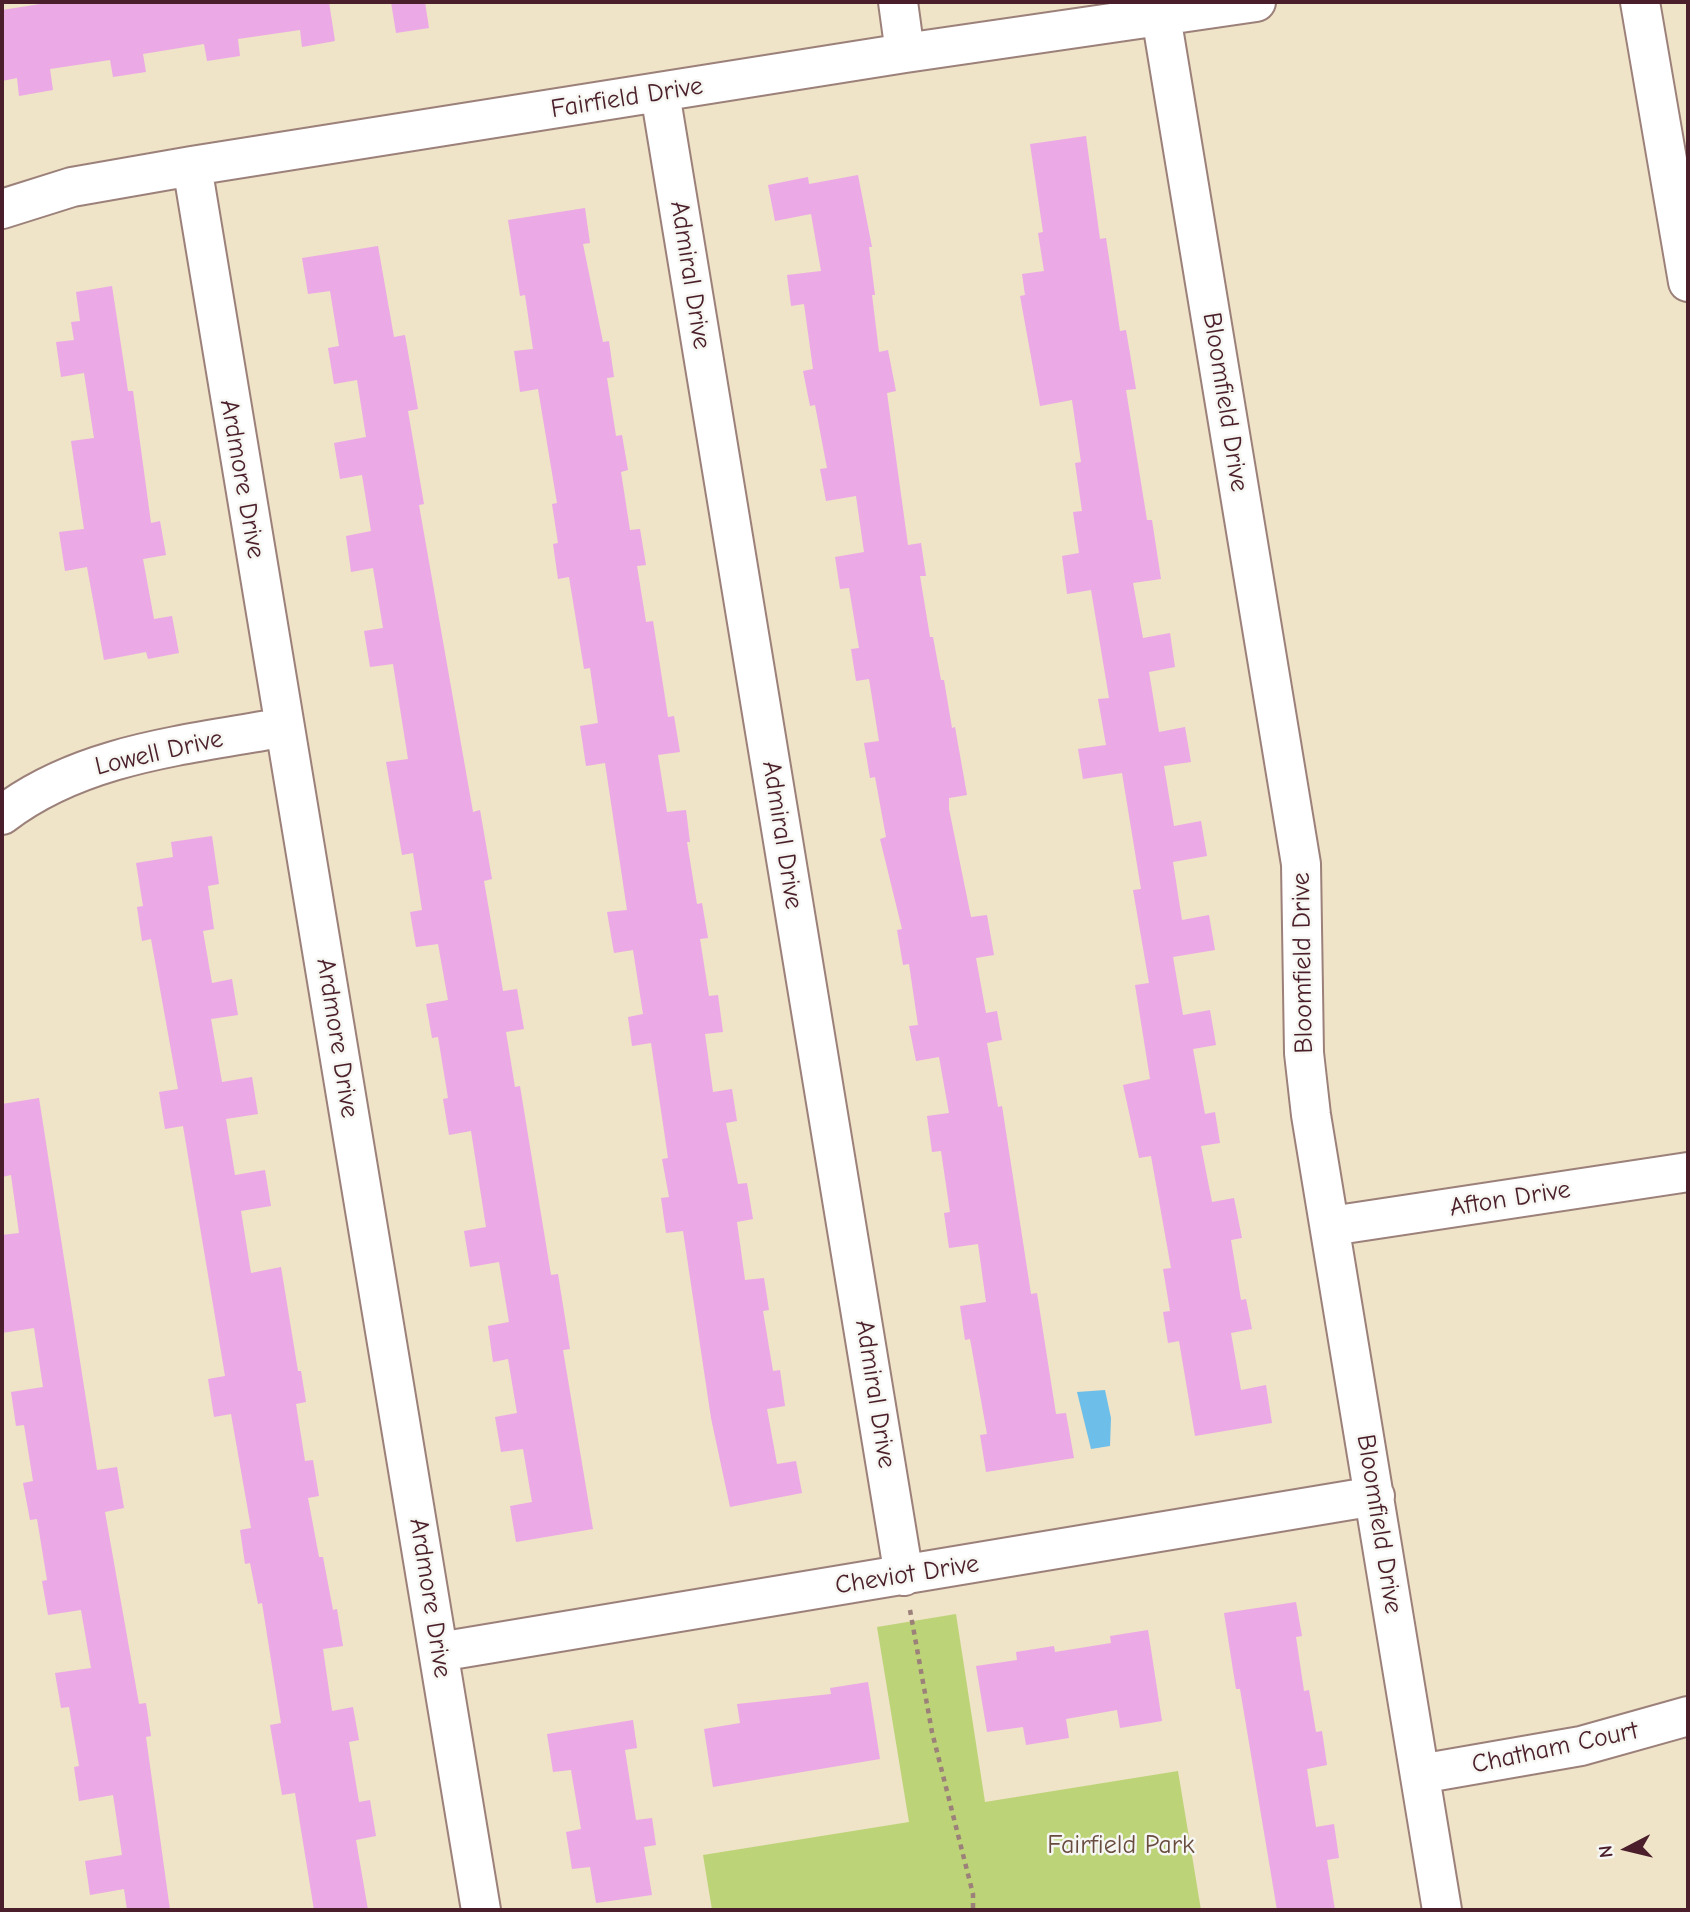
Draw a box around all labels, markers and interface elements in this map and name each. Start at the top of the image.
street label: Fairfield Drive [549,71,705,125]
street label: Admiral Drive [663,199,717,351]
street label: Bloomfield Drive [1195,310,1255,494]
street label: Ardmore Drive [213,397,271,561]
street label: Lowell Drive [92,723,226,783]
street label: Admiral Drive [755,759,809,911]
street label: Bloomfield Drive [1286,872,1320,1054]
street label: Ardmore Drive [309,956,365,1120]
street label: Afton Drive [1447,1174,1573,1224]
street label: Admiral Drive [848,1318,902,1470]
street label: Bloomfield Drive [1349,1432,1409,1616]
street label: Ardmore Drive [402,1516,458,1680]
street label: Cheviot Drive [833,1548,981,1602]
street label: Chatham Court [1469,1715,1641,1781]
north arrow [1592,1814,1662,1884]
park label: Fairfield Park [1047,1830,1195,1862]
text: N [1594,1844,1618,1859]

